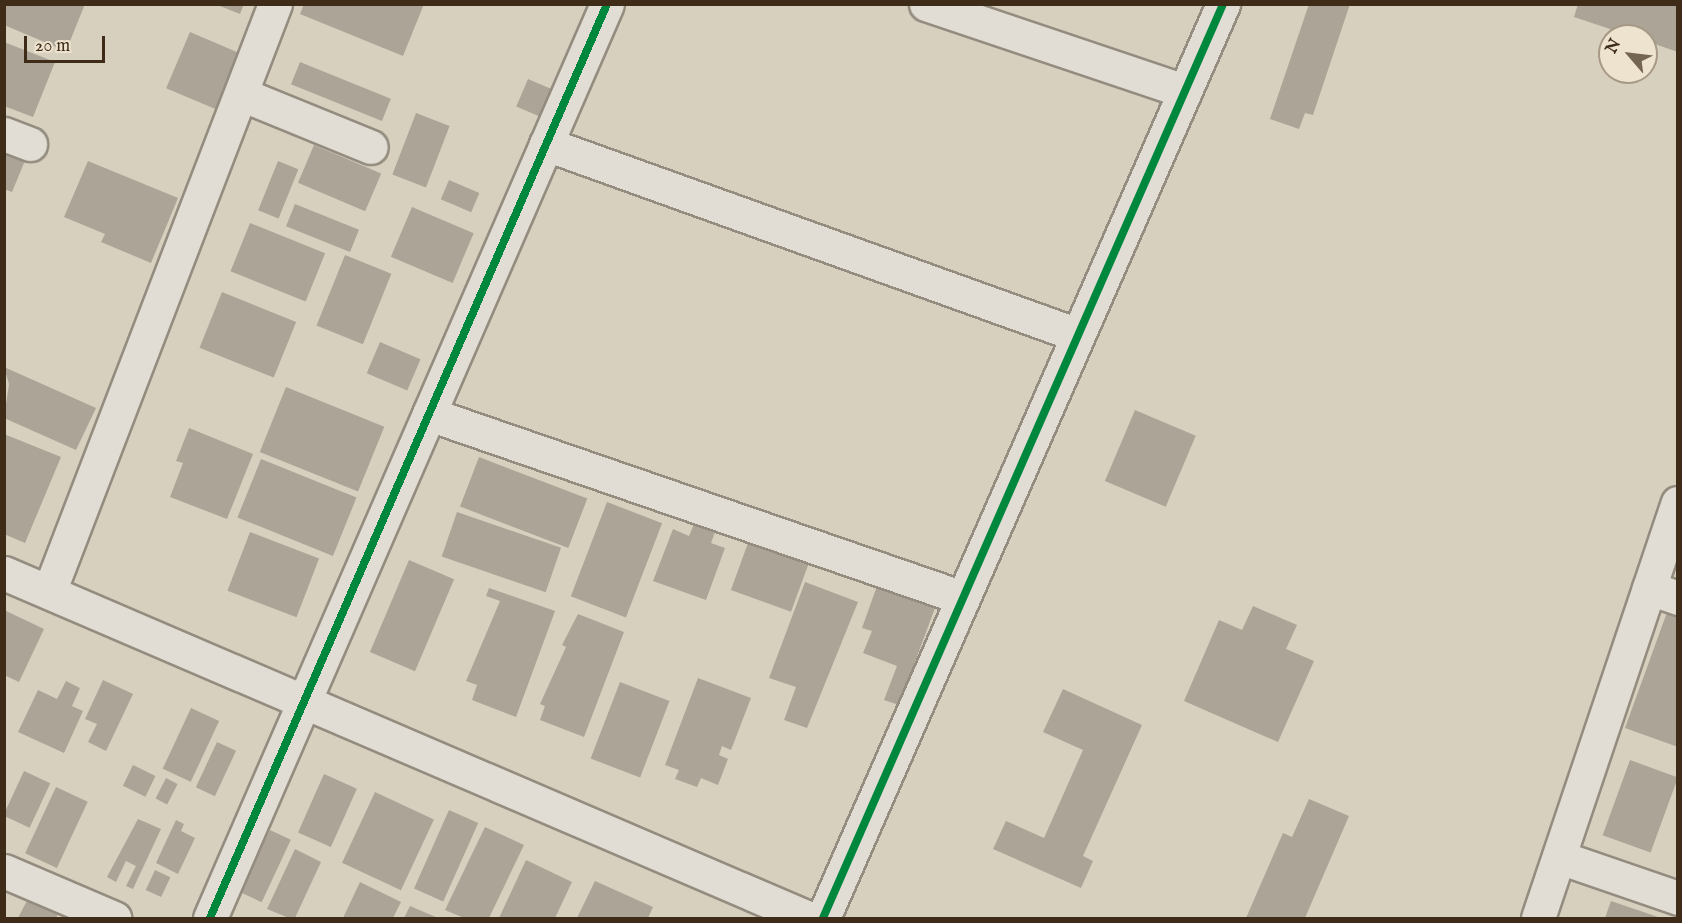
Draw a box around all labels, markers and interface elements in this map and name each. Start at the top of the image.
scale bar [27,24,108,62]
north arrow [1598,24,1658,84]
text: 20 m [35,35,70,58]
text: N [1602,36,1626,57]

